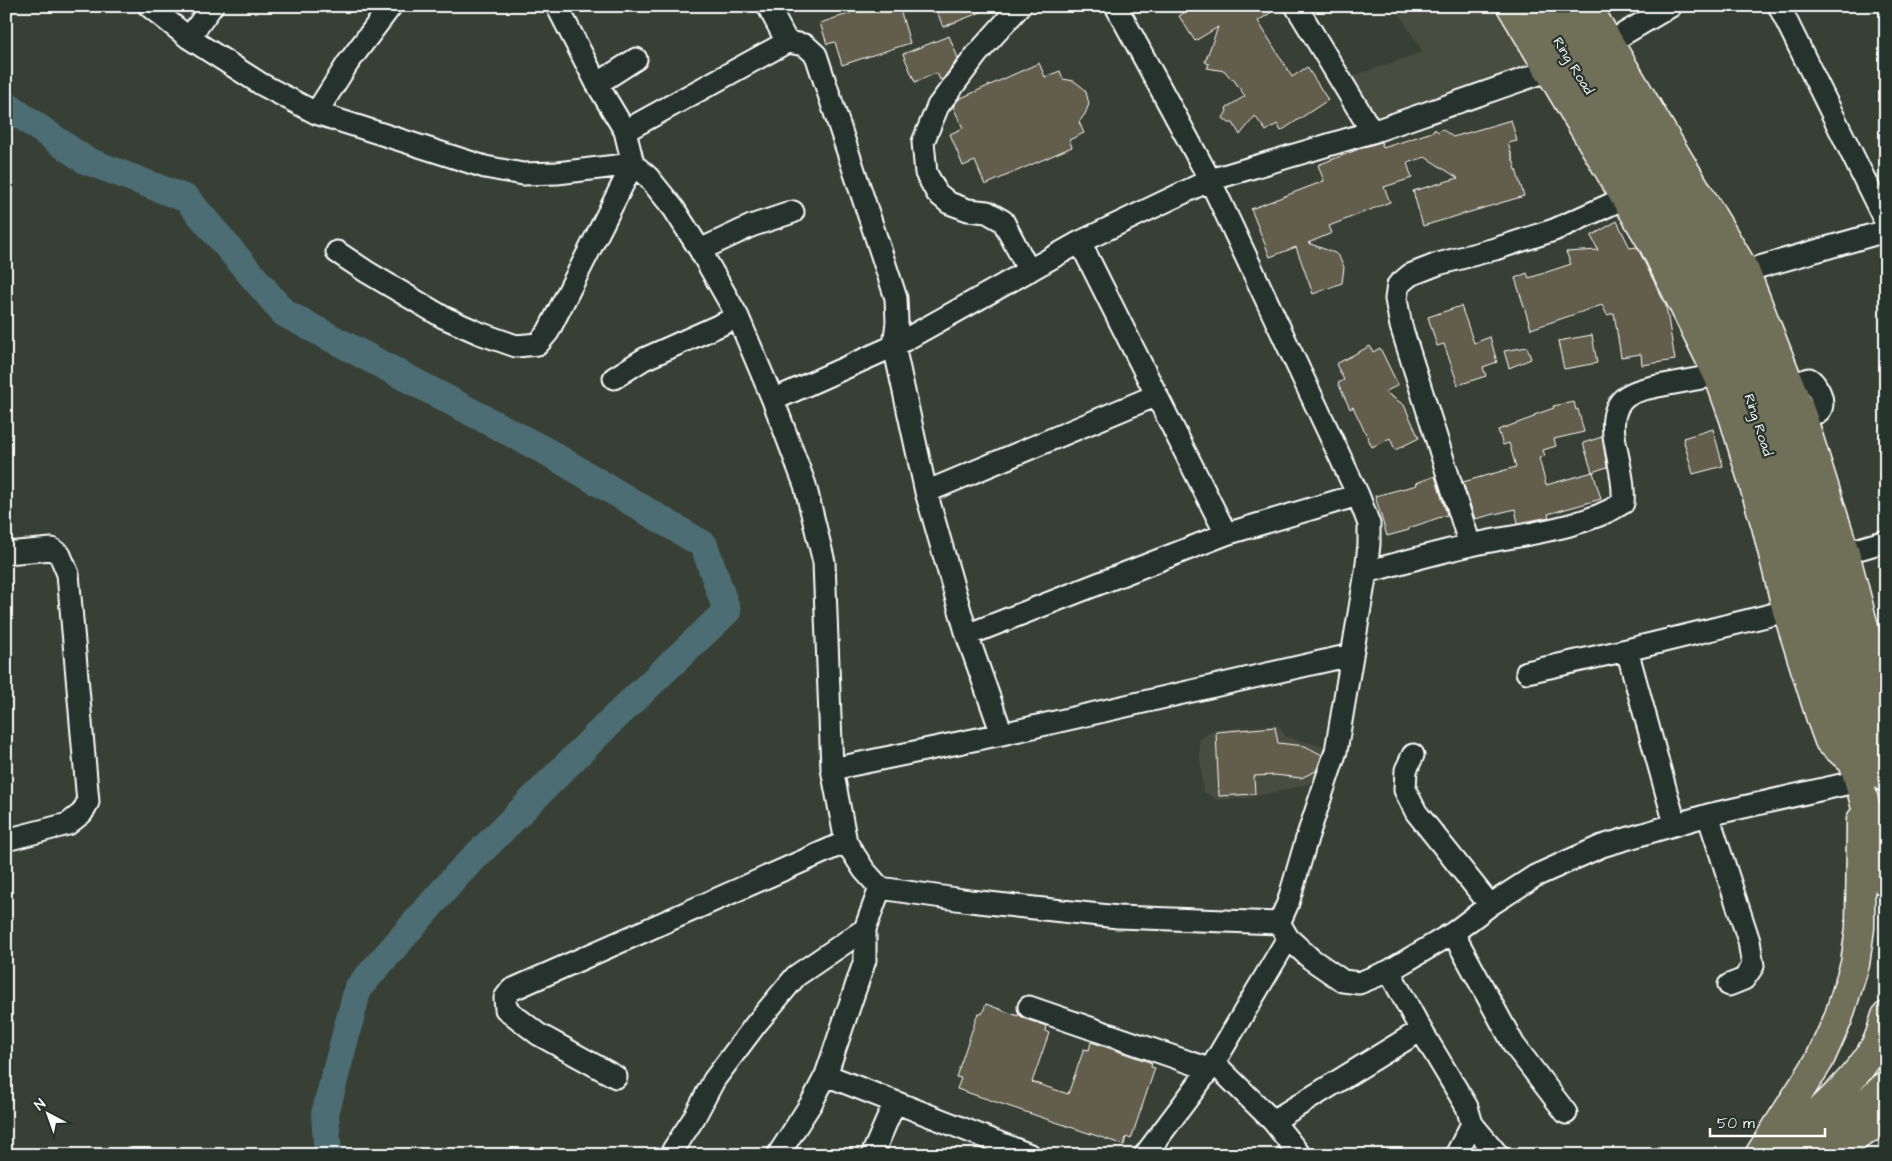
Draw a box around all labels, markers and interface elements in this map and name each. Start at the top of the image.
street label: Ring Road [1548,34,1598,98]
street label: Ring Road [1739,391,1777,459]
north arrow [22,1088,72,1138]
text: N [30,1094,50,1115]
scale bar [1710,1106,1824,1138]
text: 50 m [1717,1113,1755,1134]

